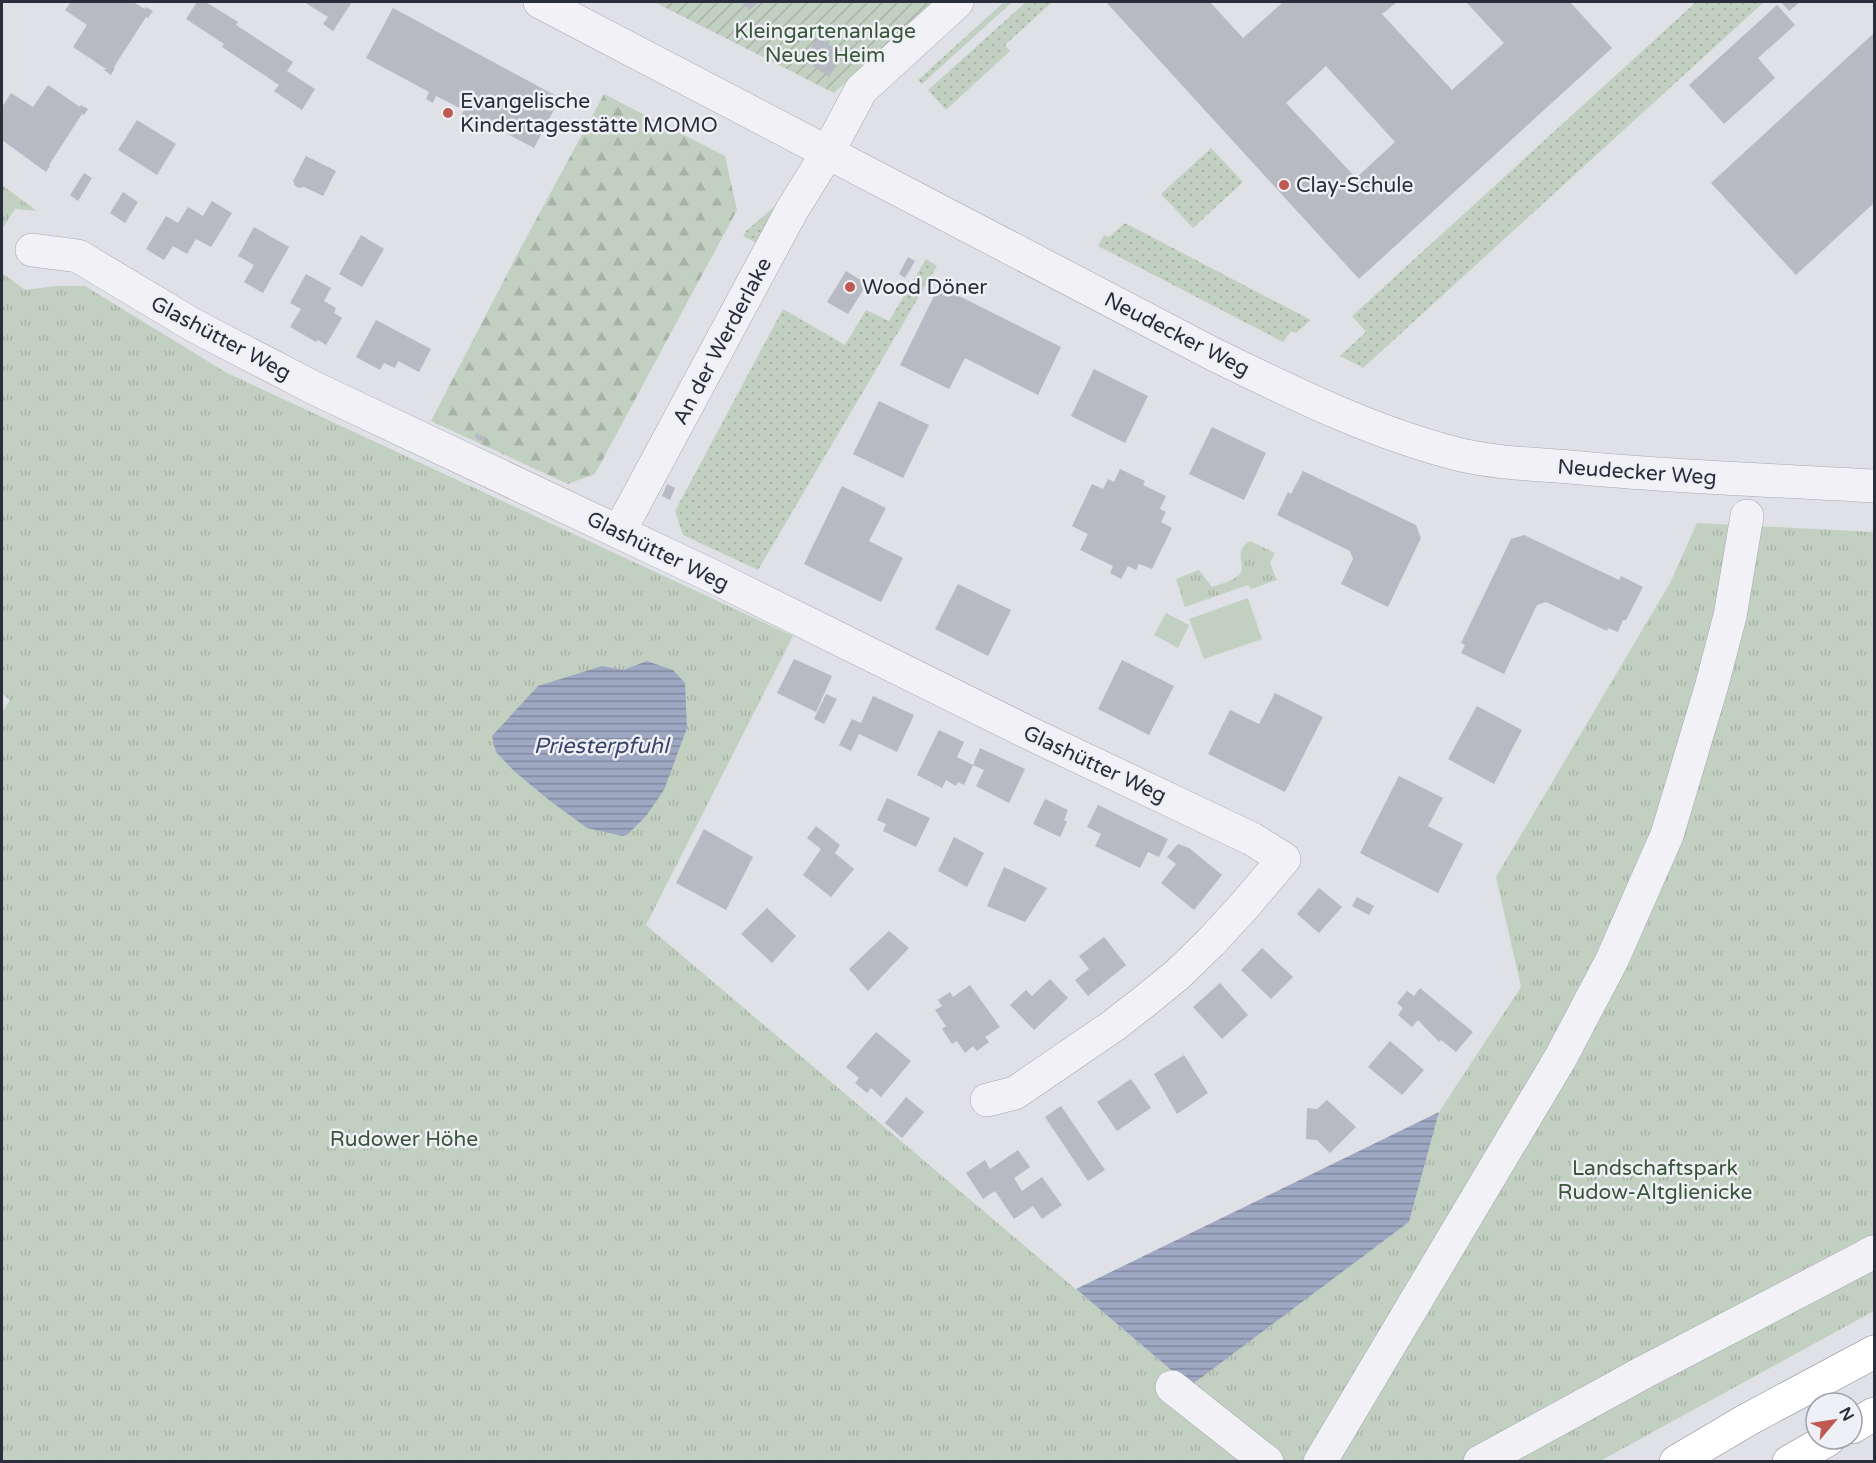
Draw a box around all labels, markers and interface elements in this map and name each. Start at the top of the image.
park label: Kleingartenanlage Neues Heim [734,19,916,68]
place label: Evangelische Kindertagesstätte MOMO [460,89,718,138]
marker: Evangelische Kindertagesstätte MOMO [441,106,455,120]
place label: Clay-Schule [1296,173,1414,198]
marker: Clay-Schule [1277,178,1291,192]
street label: An der Werderlake [668,253,777,429]
place label: Wood Döner [862,275,987,300]
marker: Wood Döner [843,280,857,294]
street label: Neudecker Weg [1100,287,1254,382]
street label: Glashütter Weg [146,291,295,386]
street label: Neudecker Weg [1556,454,1717,491]
street label: Glashütter Weg [583,506,733,597]
street label: Glashütter Weg [1019,720,1170,809]
water label: Priesterpfuhl [533,733,671,759]
park label: Rudower Höhe [330,1127,478,1152]
park label: Landschaftspark Rudow-Altglienicke [1558,1156,1753,1205]
north arrow [1804,1391,1864,1451]
text: N [1834,1404,1858,1425]

